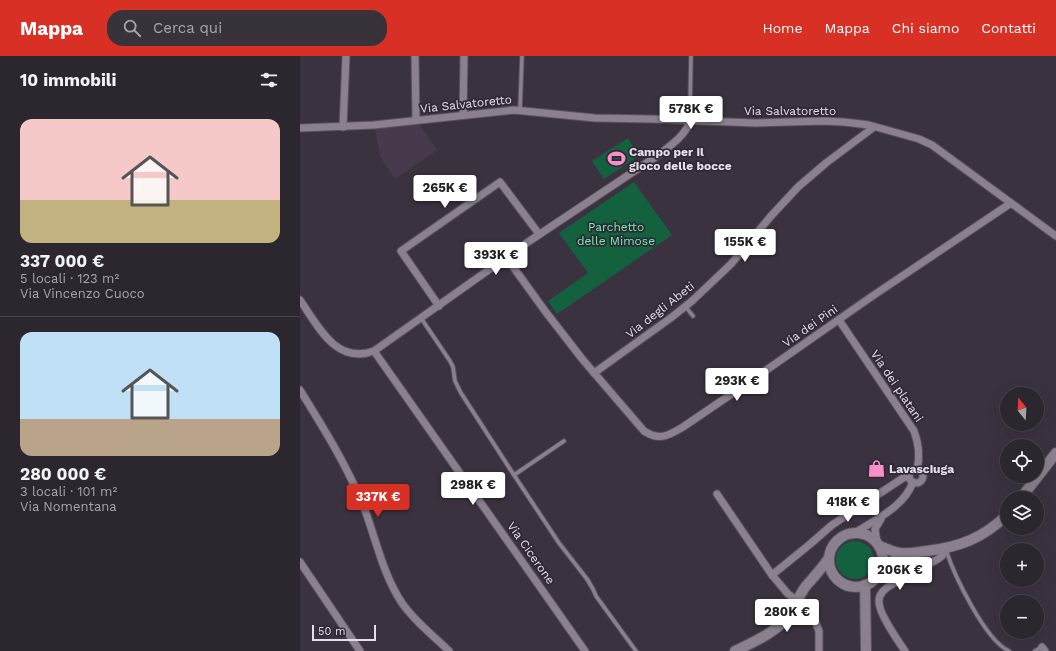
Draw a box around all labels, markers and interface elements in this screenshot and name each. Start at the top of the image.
search box [107,10,387,46]
text: Mappa [20,17,83,40]
icon: search [121,17,143,39]
text: Cerca qui [153,19,222,37]
text: Home [763,20,803,36]
text: Mappa [825,20,870,36]
text: Chi siamo [892,20,959,36]
text: Contatti [981,20,1036,36]
icon: filters [258,69,280,91]
text: 10 immobili [20,70,116,90]
street label: Via Salvatoretto [419,92,513,116]
pin: 578K € [658,96,724,130]
text: 578K € [669,101,713,116]
street label: Via Salvatoretto [744,104,836,118]
icon: home [114,145,186,217]
place label: Campo per il gioco delle bocce [629,145,732,173]
sports icon: Campo per il gioco delle bocce [606,149,626,169]
pin: 265K € [412,175,478,209]
text: 265K € [422,180,468,195]
park label: Parchetto delle Mimose [577,220,655,248]
pin: 155K € [712,229,778,263]
text: 155K € [724,234,766,249]
pin: 393K € [463,242,529,276]
text: 393K € [473,247,519,262]
text: 337 000 € [20,251,104,271]
text: 5 locali · 123 m² [20,271,119,286]
street label: Via degli Abeti [623,279,697,341]
text: Via Vincenzo Cuoco [20,286,145,301]
street label: Via dei Pini [780,302,840,350]
street label: Via dei platani [868,347,926,425]
icon: home [114,358,186,430]
pin: 293K € [704,368,770,402]
text: 293K € [714,373,760,388]
north arrow [1000,387,1044,431]
map controls [1000,387,1044,639]
button: locate [1000,439,1044,483]
shop icon: Lavasciuga [866,459,886,479]
place label: Lavasciuga [889,462,954,476]
text: 280 000 € [20,464,106,484]
pin: 298K € [440,472,506,506]
text: 298K € [450,477,496,492]
text: 3 locali · 101 m² [20,484,117,499]
pin: 337K € [345,484,411,518]
text: 337K € [356,489,400,504]
pin: 418K € [815,489,881,523]
button: layers [1000,491,1044,535]
text: 418K € [826,494,870,509]
text: Via Nomentana [20,499,117,514]
street label: Via Cicerone [504,519,558,587]
button: + [1000,543,1044,587]
pin: 206K € [867,557,933,591]
text: 206K € [877,562,923,577]
button: − [1000,595,1044,639]
pin: 280K € [754,599,820,633]
text: 280K € [764,604,810,619]
scale bar [312,623,376,642]
text: 50 m [318,625,345,638]

